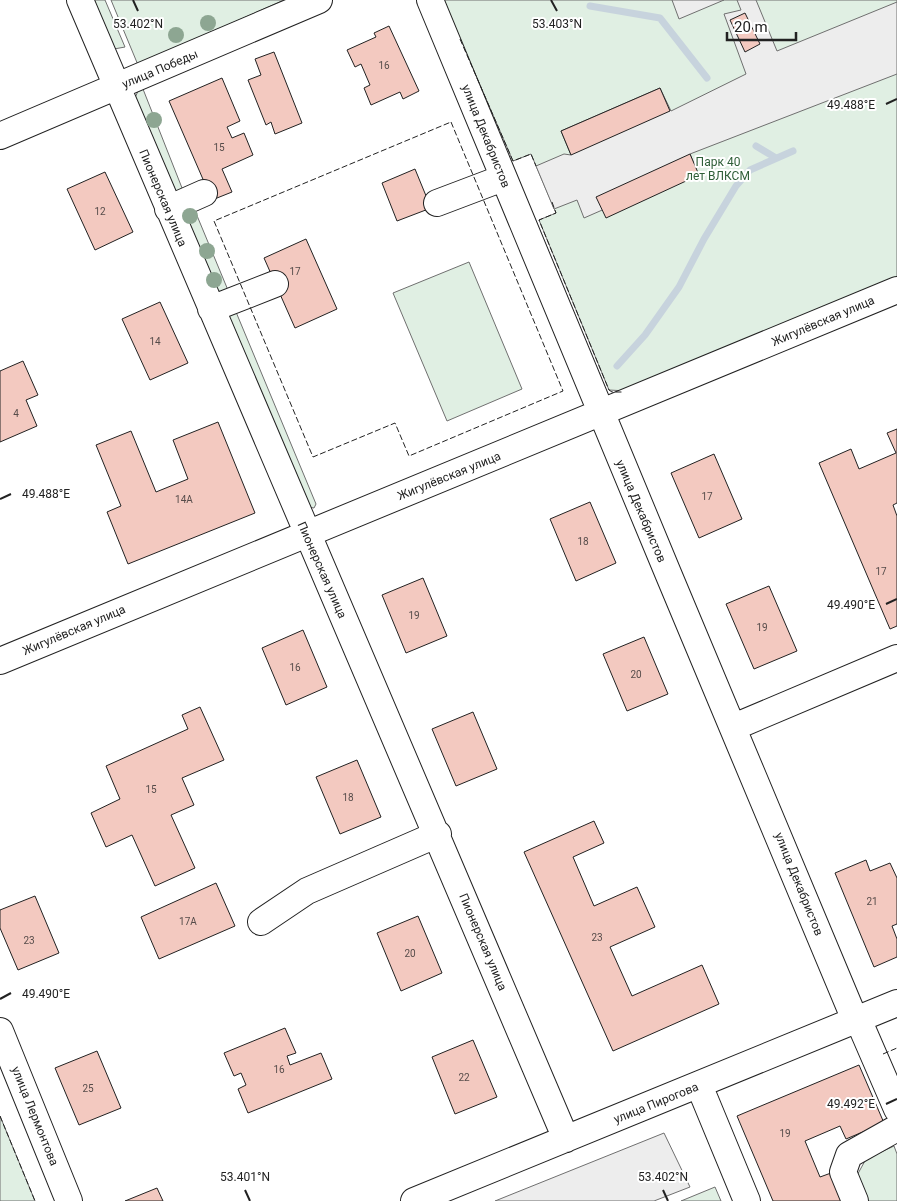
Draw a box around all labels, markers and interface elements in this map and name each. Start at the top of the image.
scale bar [727,10,796,42]
text: 53.402°N [113,17,163,31]
text: 53.403°N [532,17,582,31]
text: 20 m [734,18,768,36]
street label: улица Победы [120,47,200,91]
house number: 16 [378,60,390,71]
street label: улица Декабристов [459,82,513,190]
text: 49.488°E [827,98,875,112]
house number: 15 [213,142,225,153]
street label: Пионерская улица [136,147,190,249]
park label: Парк 40 лет ВЛКСМ [686,155,750,183]
house number: 12 [94,206,106,217]
house number: 17 [289,266,301,277]
street label: Жигулёвская улица [770,293,876,349]
house number: 14 [149,336,161,347]
house number: 4 [13,408,19,419]
street label: Жигулёвская улица [395,449,503,503]
street label: улица Декабристов [613,458,669,564]
text: 49.488°E [22,487,70,501]
house number: 17 [701,491,713,502]
house number: 14А [175,494,193,505]
street label: Пионерская улица [294,520,350,620]
house number: 18 [577,536,589,547]
house number: 17 [875,566,887,577]
text: 49.490°E [827,598,875,612]
street label: Жигулёвская улица [21,602,127,658]
house number: 19 [408,610,420,621]
house number: 19 [756,622,768,633]
house number: 16 [289,662,301,673]
house number: 20 [630,669,642,680]
house number: 15 [145,784,157,795]
house number: 18 [342,792,354,803]
street label: улица Декабристов [772,830,826,938]
street label: Пионерская улица [456,891,510,993]
house number: 21 [866,896,878,907]
house number: 17А [179,916,197,927]
house number: 23 [591,932,603,943]
house number: 23 [23,935,35,946]
house number: 20 [404,948,416,959]
text: 49.490°E [22,987,70,1001]
street label: улица Лермонтова [9,1064,61,1168]
house number: 16 [273,1064,285,1075]
house number: 22 [458,1072,470,1083]
street label: улица Пирогова [612,1080,700,1126]
house number: 25 [82,1083,94,1094]
text: 49.492°E [827,1097,875,1111]
house number: 19 [779,1128,791,1139]
text: 53.401°N [220,1170,270,1184]
text: 53.402°N [638,1170,688,1184]

